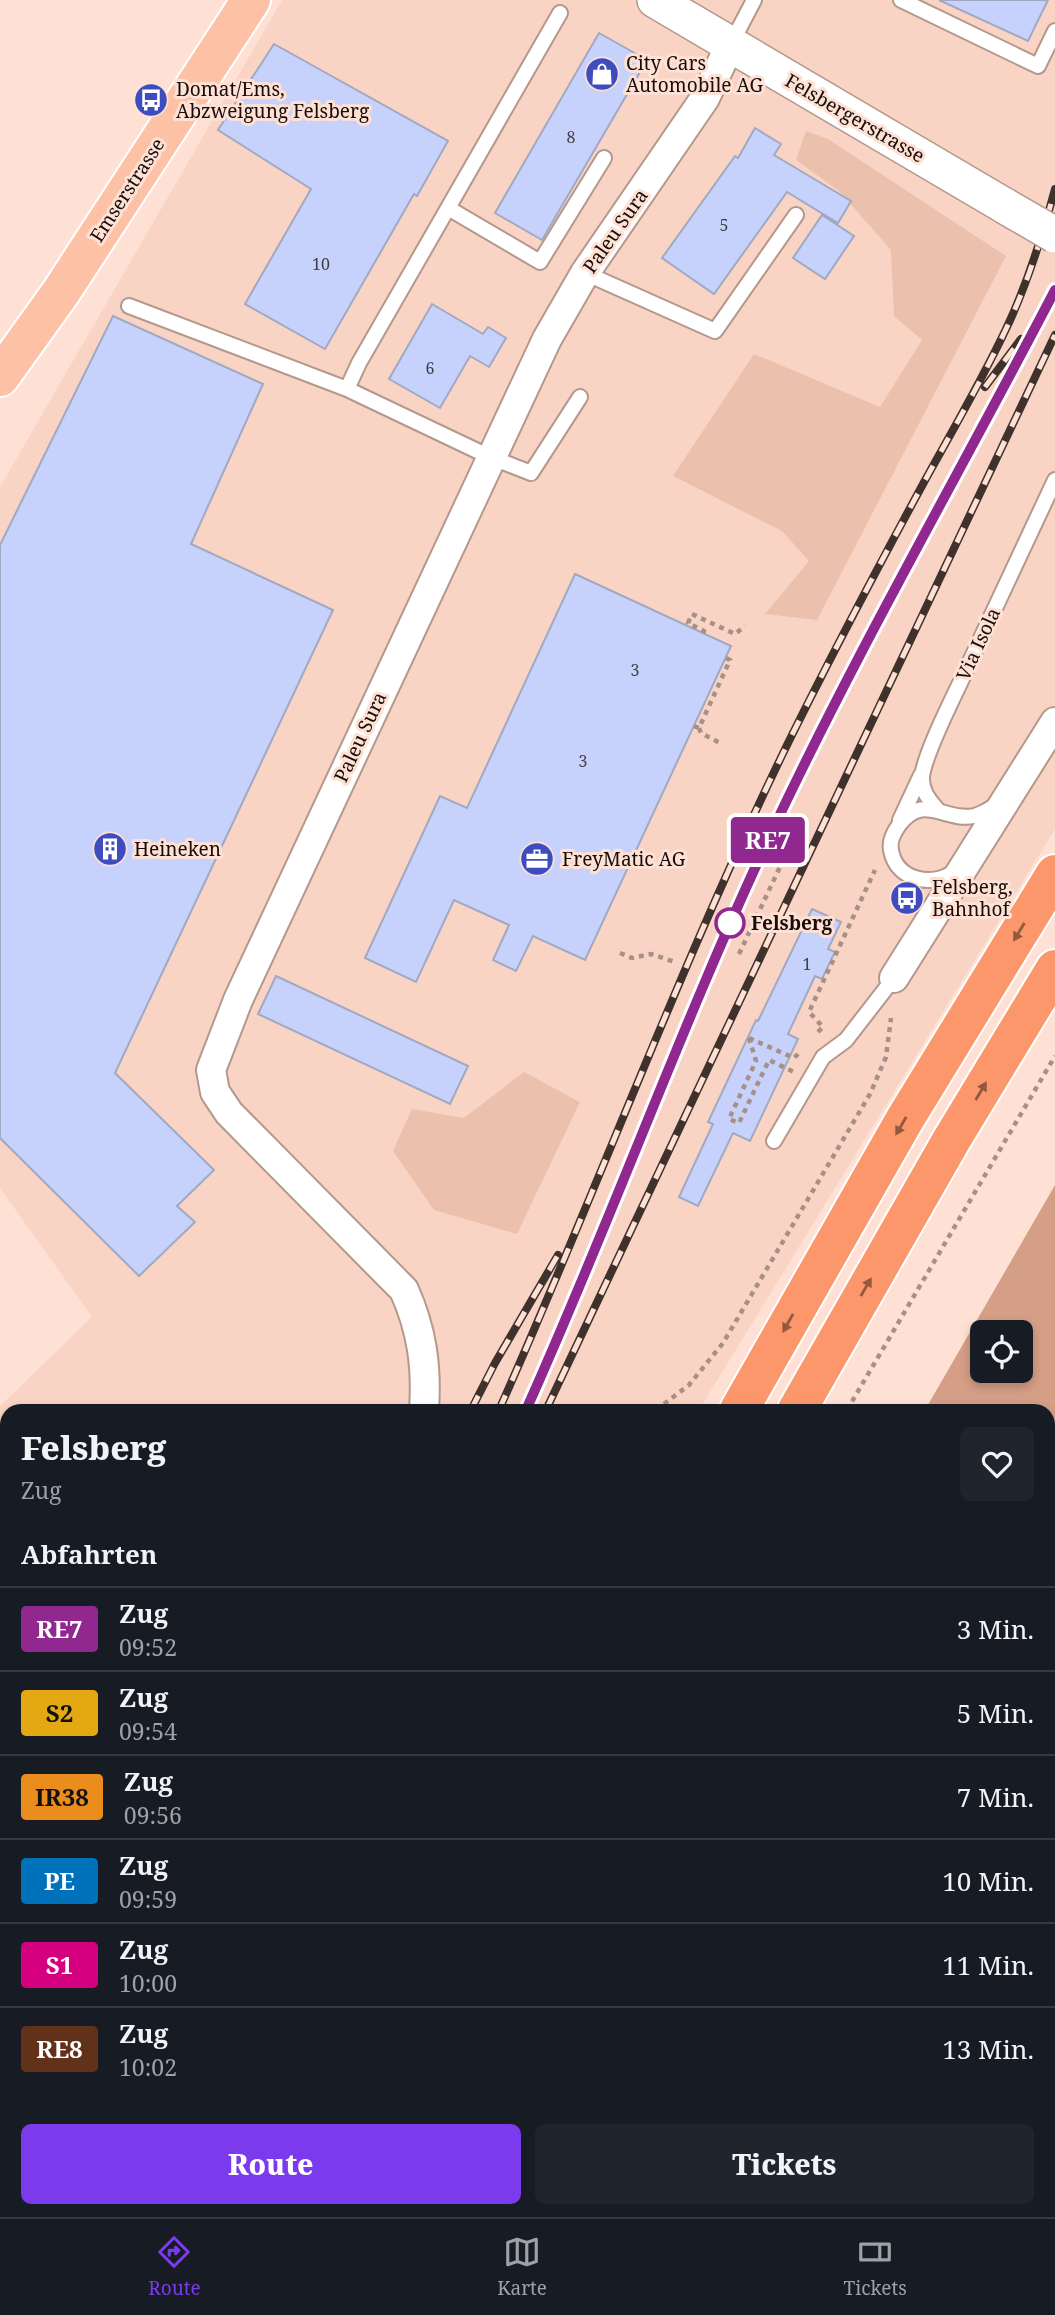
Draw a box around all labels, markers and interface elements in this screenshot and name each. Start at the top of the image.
place label: City Cars Automobile AG [626,50,763,98]
shop icon: City Cars Automobile AG [583,55,621,93]
street label: Felsbergerstrasse [781,67,929,169]
place label: Domat/Ems, Abzweigung Felsberg [176,76,369,124]
bus stop icon: Domat/Ems, Abzweigung Felsberg [132,81,170,119]
house number: 8 [567,126,576,148]
street label: Emserstrasse [84,133,170,247]
street label: Paleu Sura [577,184,653,278]
house number: 5 [720,214,728,236]
house number: 10 [312,253,330,275]
house number: 6 [426,357,435,379]
street label: Via Isola [950,603,1006,685]
house number: 3 [631,659,640,681]
street label: Paleu Sura [328,688,392,786]
house number: 3 [579,750,588,772]
line badge: RE7 [728,817,808,863]
text: RE7 [745,823,791,856]
building icon: Heineken [91,830,129,868]
place label: Heineken [134,836,221,862]
office icon: FreyMatic AG [518,840,556,878]
place label: FreyMatic AG [562,846,686,872]
place label: Felsberg, Bahnhof [932,874,1013,922]
bus stop icon: Felsberg, Bahnhof [888,879,926,917]
marker: Felsberg [715,908,745,938]
place label: Felsberg [751,910,833,936]
one-way arrow [1013,922,1026,941]
house number: 1 [803,953,811,975]
one-way arrow [975,1081,988,1100]
one-way arrow [895,1117,907,1136]
one-way arrow [860,1277,872,1296]
one-way arrow [782,1314,794,1333]
map controls [970,1320,1033,1383]
button: locate [970,1320,1033,1383]
text: Felsberg [21,1425,166,1470]
button: heart [960,1427,1034,1501]
text: Zug [21,1474,62,1506]
text: Abfahrten [21,1536,157,1572]
text: Zug [119,1595,168,1631]
text: 3 Min. [957,1611,1034,1647]
text: RE7 [36,1612,83,1645]
text: 09:52 [119,1631,177,1663]
text: Zug [119,1679,168,1715]
text: 5 Min. [957,1695,1034,1731]
text: S2 [46,1696,73,1729]
text: 09:54 [119,1715,177,1747]
text: Zug [124,1763,173,1799]
text: 7 Min. [957,1779,1034,1815]
text: IR38 [35,1780,89,1813]
text: 09:56 [124,1799,182,1831]
text: Zug [119,1847,168,1883]
text: 10 Min. [942,1863,1034,1899]
text: PE [44,1864,75,1897]
text: 09:59 [119,1883,177,1915]
text: Zug [119,1931,168,1967]
text: 11 Min. [942,1947,1034,1983]
text: S1 [46,1948,73,1981]
text: 10:00 [119,1967,177,1999]
text: Zug [119,2015,168,2051]
text: 13 Min. [942,2031,1034,2067]
text: RE8 [36,2032,83,2065]
text: 10:02 [119,2051,177,2083]
button: Route [21,2124,521,2204]
button: Tickets [535,2124,1034,2204]
tab: Route [148,2233,201,2301]
tab: Karte [497,2233,547,2301]
tab: Tickets [844,2233,907,2301]

